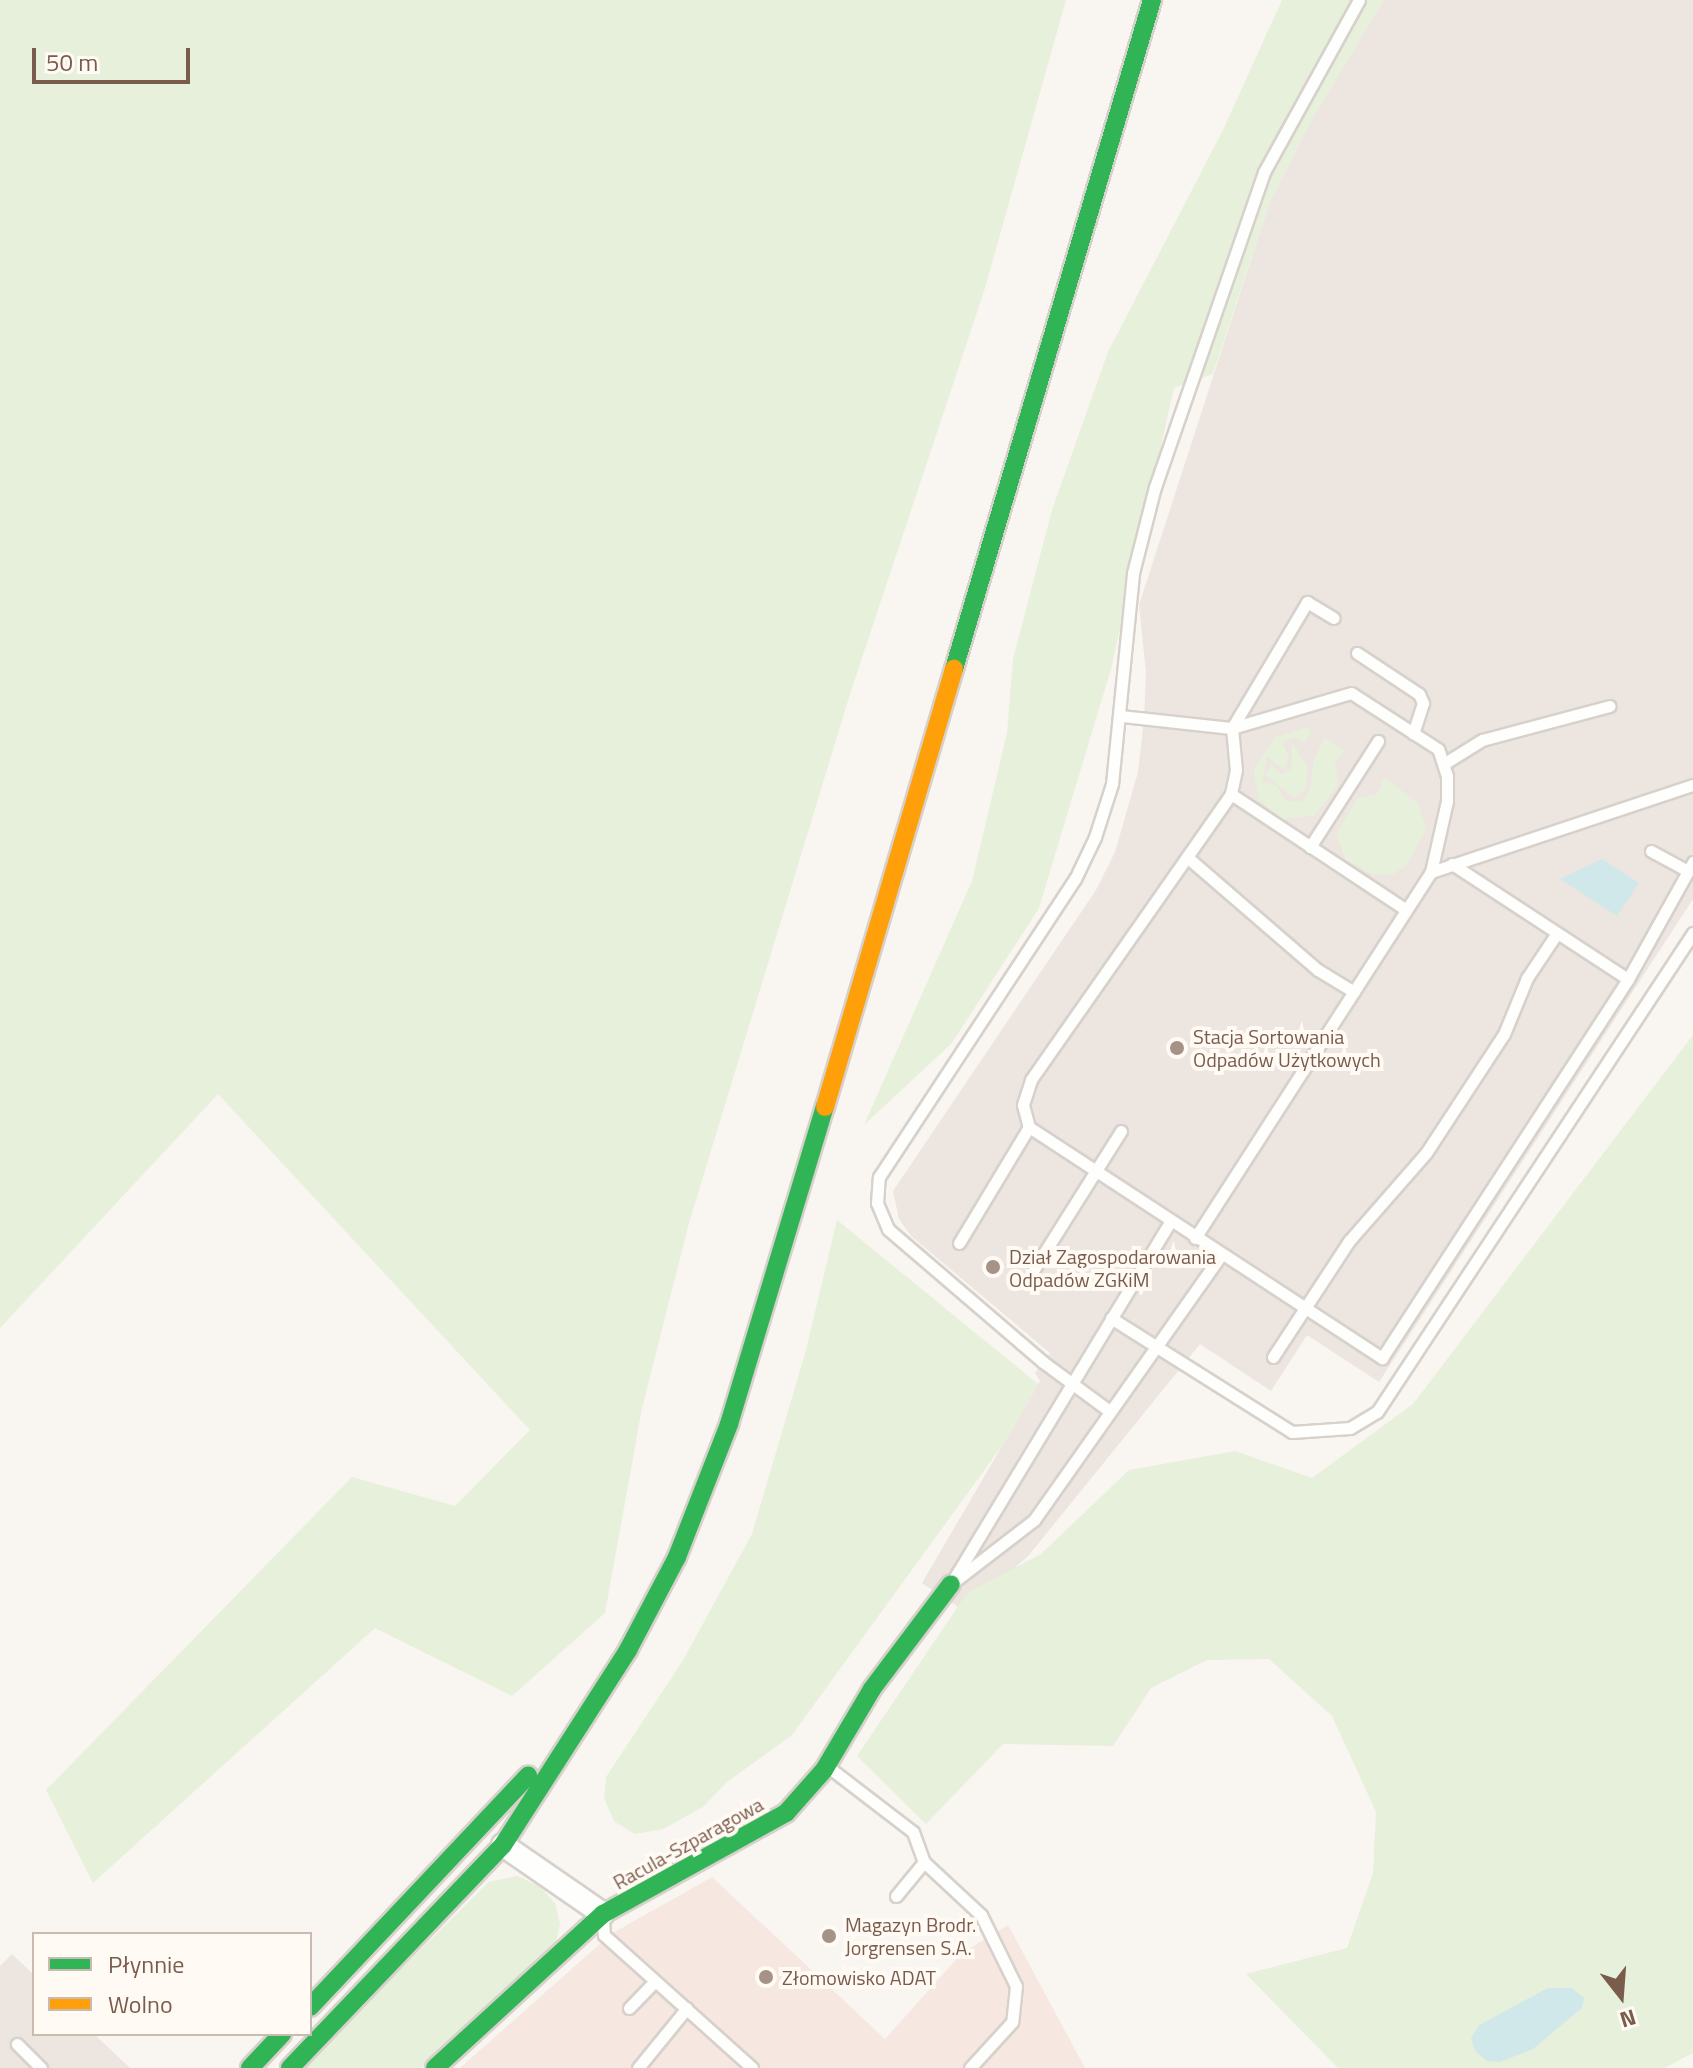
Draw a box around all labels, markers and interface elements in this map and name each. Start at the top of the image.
scale bar [36,32,194,82]
text: 50 m [46,44,98,80]
place label: Stacja Sortowania Odpadów Użytkowych [1193,1024,1381,1071]
marker: Stacja Sortowania Odpadów Użytkowych [1168,1039,1186,1057]
place label: Dział Zagospodarowania Odpadów ZGKiM [1009,1244,1216,1291]
marker: Dział Zagospodarowania Odpadów ZGKiM [984,1258,1002,1276]
street label: Racula-Szparagowa [609,1792,767,1894]
place label: Magazyn Brodr. Jorgrensen S.A. [845,1912,976,1959]
marker: Magazyn Brodr. Jorgrensen S.A. [820,1927,838,1945]
legend [32,1932,312,2036]
text: Płynnie [108,1946,184,1982]
north arrow [1581,1956,1661,2036]
place label: Złomowisko ADAT [782,1965,936,1989]
marker: Złomowisko ADAT [757,1968,775,1986]
text: Wolno [108,1986,173,2022]
text: N [1616,2000,1640,2037]

